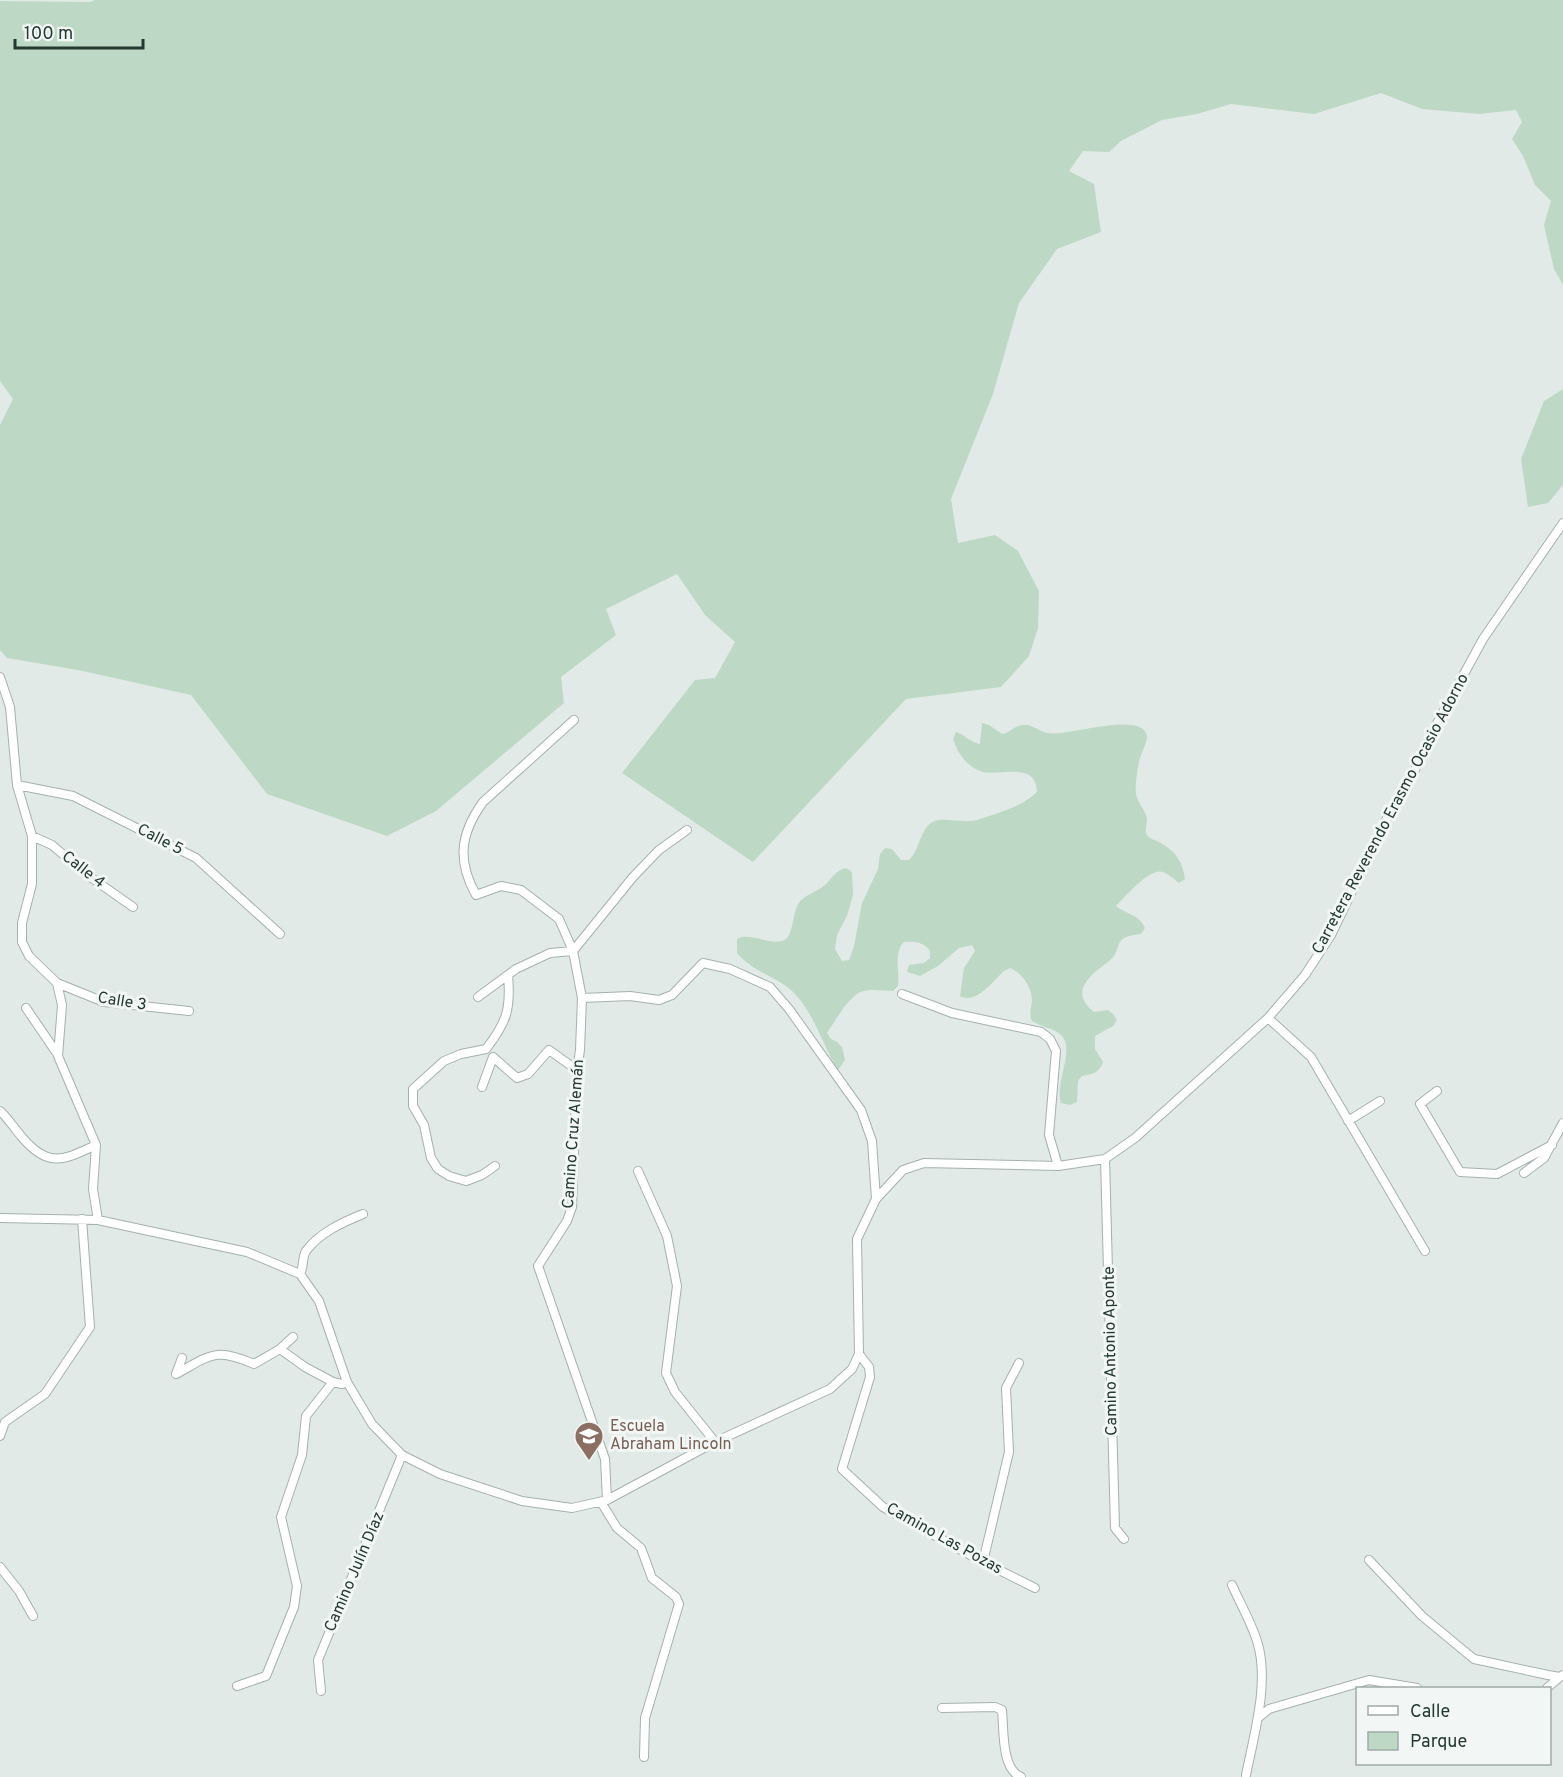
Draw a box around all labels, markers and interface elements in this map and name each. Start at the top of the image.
scale bar [15,12,142,50]
text: 100 m [24,23,73,46]
street label: Carretera Reverendo Erasmo Ocasio Adorno [1308,670,1474,958]
street label: Calle 5 [133,820,187,860]
street label: Calle 4 [57,847,109,893]
street label: Calle 3 [96,988,148,1016]
street label: Camino Cruz Alemán [559,1059,589,1209]
street label: Camino Antonio Aponte [1100,1266,1122,1436]
place label: Escuela Abraham Lincoln [610,1417,732,1455]
school or university icon: Escuela Abraham Lincoln [573,1420,605,1462]
street label: Camino Las Pozas [882,1499,1006,1579]
street label: Camino Julín Díaz [321,1509,389,1635]
legend [1356,1687,1551,1765]
text: Calle [1410,1701,1450,1724]
text: Parque [1410,1731,1467,1754]

